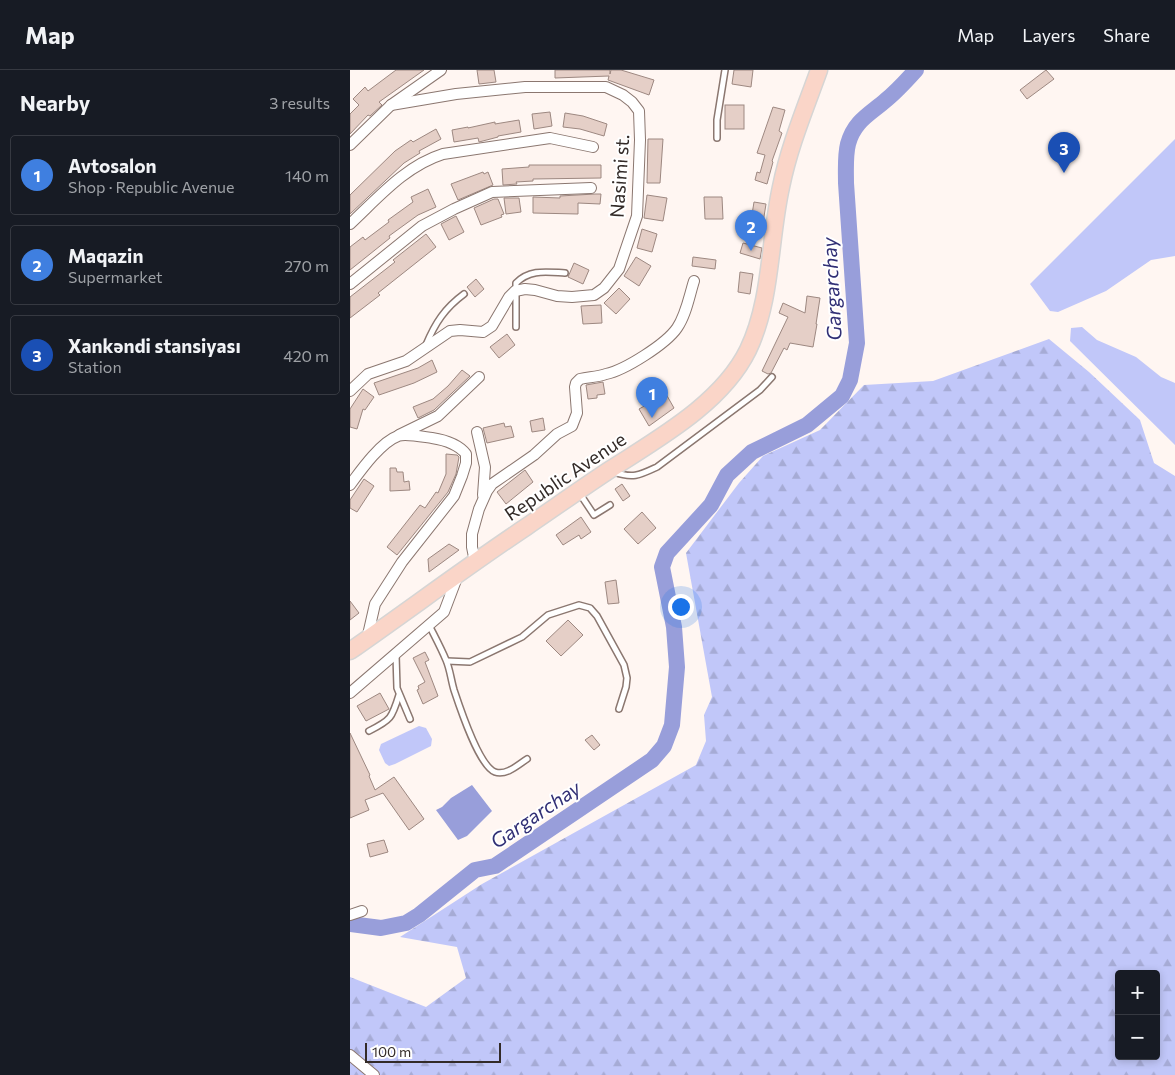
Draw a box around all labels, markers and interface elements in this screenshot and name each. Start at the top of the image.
text: Map [25,20,75,49]
text: Map [957,24,994,46]
text: Layers [1022,24,1075,46]
text: Share [1103,24,1150,46]
text: Nearby [20,90,90,115]
text: 3 results [269,93,330,112]
pin: 3 [1048,132,1080,173]
street label: Nasimi st. [605,133,633,219]
text: Avtosalon [68,154,157,177]
text: 1 [33,166,41,185]
text: 140 m [285,166,329,185]
text: Shop · Republic Avenue [68,177,234,196]
pin: 2 [735,210,767,251]
water label: Gargarchay [816,236,846,341]
text: Maqazin [68,244,143,267]
text: 2 [32,256,42,275]
text: 270 m [284,256,329,275]
text: Supermarket [68,267,163,286]
text: Xankəndi stansiyası [68,334,241,357]
text: 3 [32,346,42,365]
text: 420 m [283,346,329,365]
text: Station [68,357,122,376]
pin: 1 [636,377,668,418]
street label: Republic Avenue [500,427,630,525]
your location [668,594,694,620]
water label: Gargarchay [485,775,585,853]
map controls [1115,970,1160,1060]
button: + [1115,970,1160,1015]
button: − [1115,1015,1160,1060]
scale bar [365,1040,501,1063]
text: 100 m [372,1043,411,1060]

